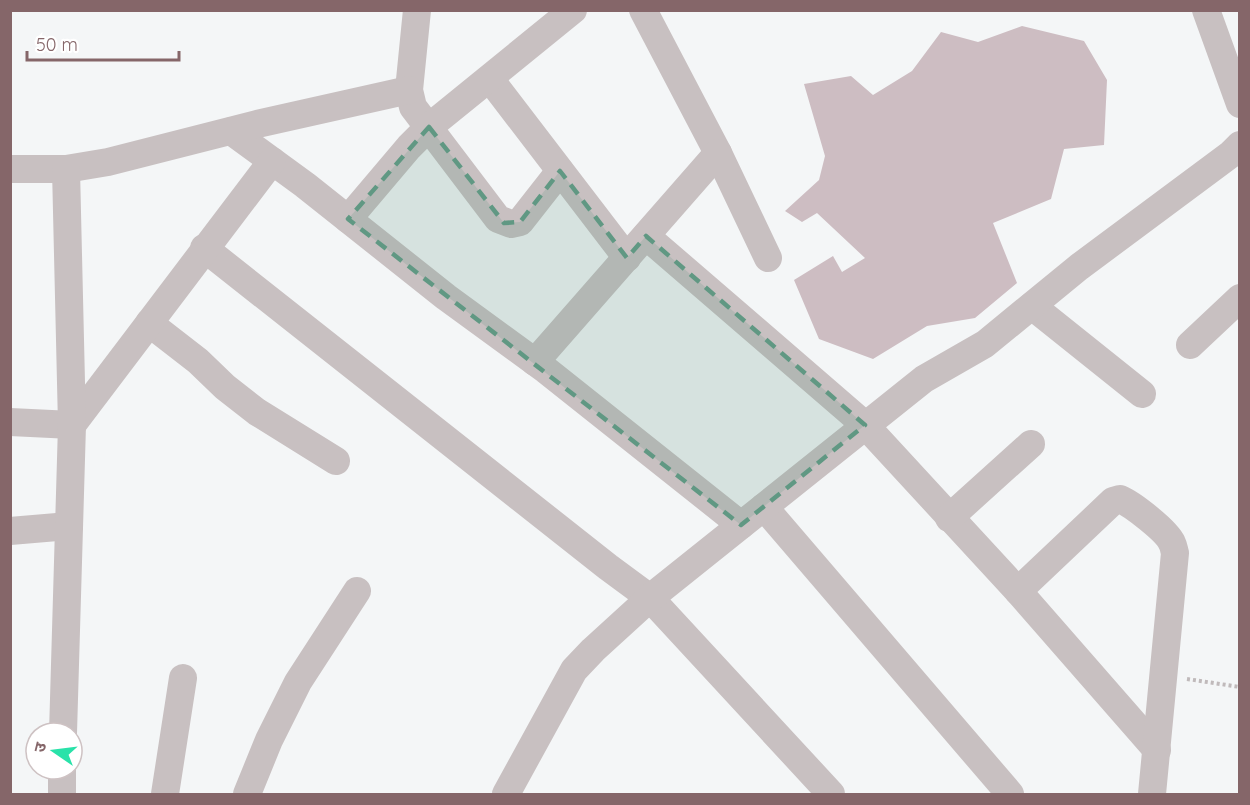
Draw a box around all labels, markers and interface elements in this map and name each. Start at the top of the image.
scale bar [27,24,178,62]
text: 50 m [36,33,78,56]
north arrow [24,721,84,781]
text: उ [29,740,50,754]

